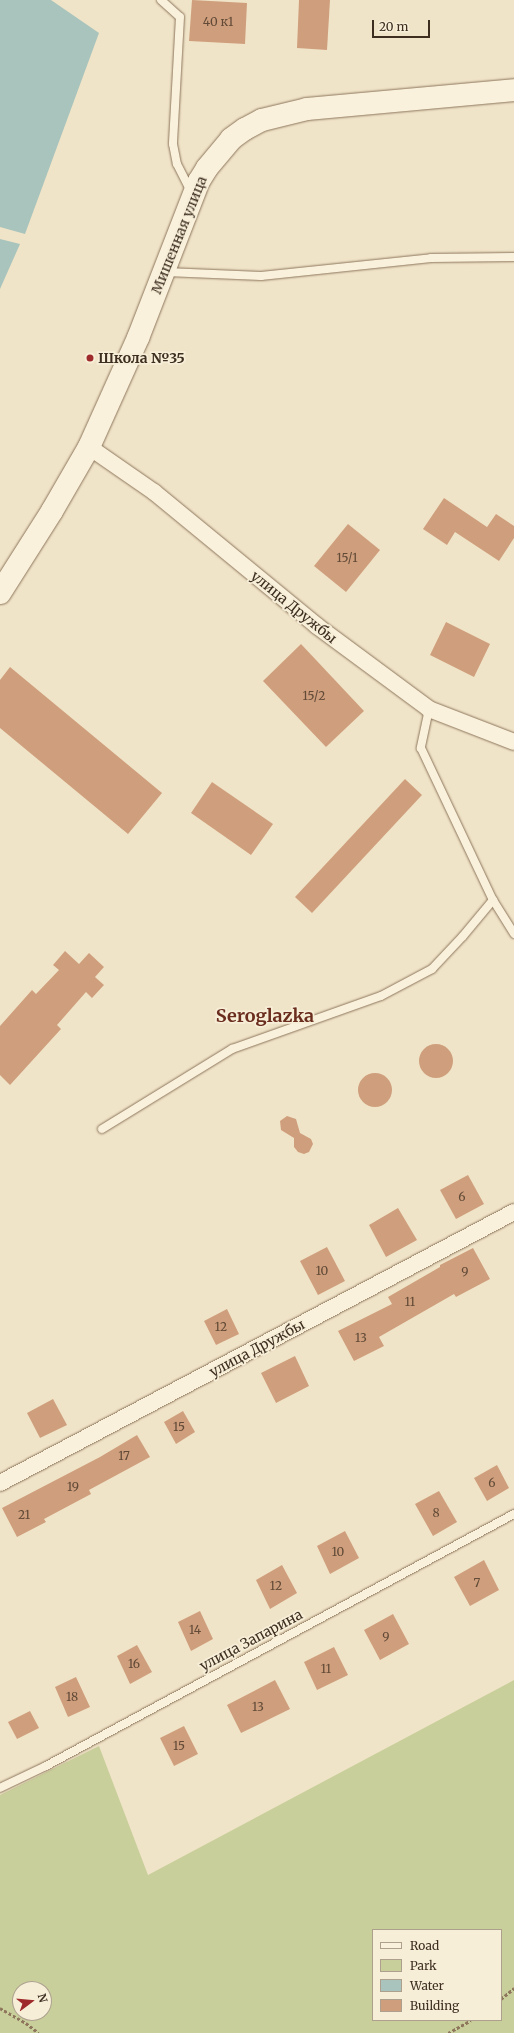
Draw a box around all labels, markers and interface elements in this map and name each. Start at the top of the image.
scale bar [374,12,432,38]
house number: 40 к1 [203,15,233,29]
text: 20 m [379,19,408,34]
street label: Мишенная улица [148,174,210,296]
place label: Школа №35 [98,350,185,366]
marker: Школа №35 [85,353,95,363]
house number: 15/1 [336,551,358,565]
street label: улица Дружбы [248,567,340,647]
house number: 15/2 [303,689,325,703]
district label: Seroglazka [216,1005,314,1027]
house number: 6 [458,1190,466,1204]
house number: 10 [316,1264,328,1278]
house number: 9 [461,1265,469,1279]
house number: 11 [405,1295,415,1309]
street label: улица Дружбы [206,1316,308,1380]
house number: 12 [215,1320,227,1334]
house number: 13 [355,1331,367,1345]
house number: 15 [173,1420,185,1434]
house number: 17 [118,1449,130,1463]
house number: 6 [488,1476,496,1490]
house number: 19 [67,1480,79,1494]
house number: 8 [432,1506,440,1520]
house number: 21 [18,1508,30,1522]
house number: 10 [332,1545,344,1559]
house number: 7 [474,1576,480,1590]
house number: 12 [270,1579,282,1593]
street label: улица Запарина [197,1606,305,1674]
house number: 14 [189,1623,201,1637]
house number: 9 [382,1630,390,1644]
house number: 16 [128,1657,140,1671]
house number: 11 [321,1662,331,1676]
house number: 18 [66,1690,78,1704]
house number: 13 [252,1700,264,1714]
house number: 15 [173,1739,185,1753]
legend [372,1929,502,2021]
text: Road [410,1938,439,1953]
text: Park [410,1958,437,1973]
text: Water [410,1978,444,1993]
north arrow [12,1981,52,2021]
text: N [35,1992,51,2004]
text: Building [410,1998,459,2013]

